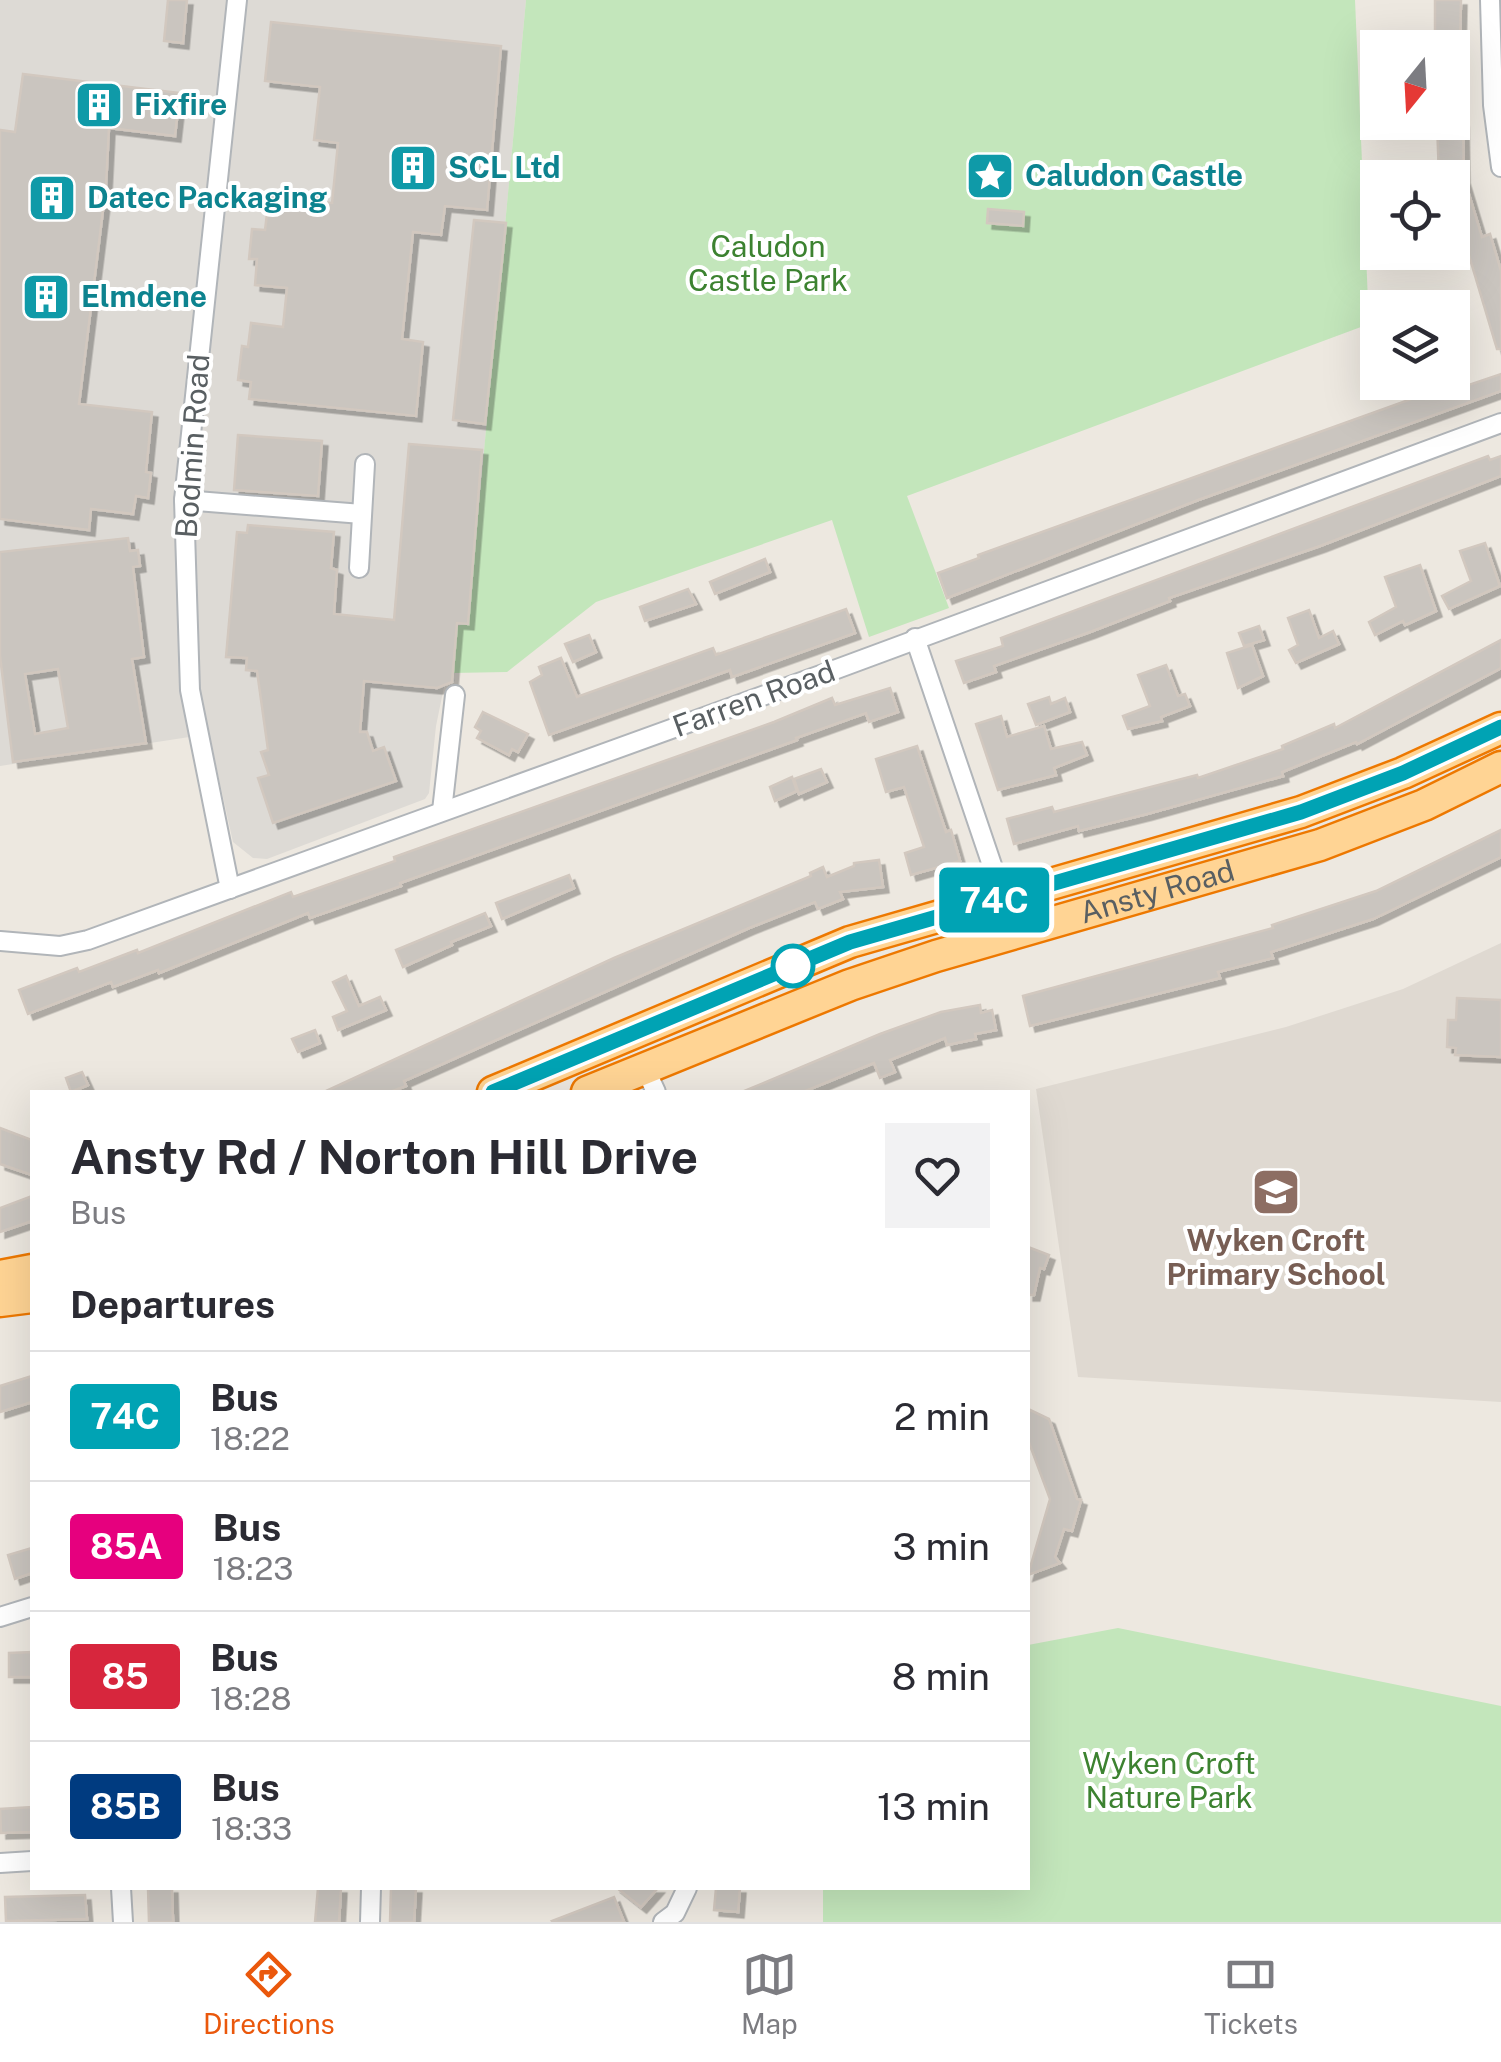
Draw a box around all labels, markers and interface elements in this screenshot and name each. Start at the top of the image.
north arrow [1360,30,1470,140]
map controls [1360,30,1470,400]
building icon: Fixfire [73,79,125,131]
place label: Fixfire [134,86,227,122]
building icon: SCL Ltd [387,142,439,194]
place label: SCL Ltd [448,149,561,185]
place icon: Caludon Castle [964,150,1016,202]
place label: Caludon Castle [1025,157,1243,193]
button: locate [1360,160,1470,270]
building icon: Datec Packaging [26,172,78,224]
place label: Datec Packaging [87,179,328,215]
park label: Caludon Castle Park [688,228,848,298]
building icon: Elmdene [20,271,72,323]
place label: Elmdene [81,278,207,314]
button: layers [1360,290,1470,400]
street label: Bodmin Road [168,353,216,539]
street label: Farren Road [668,652,840,744]
street label: Ansty Road [1075,852,1239,930]
line badge: 74C [936,868,1052,932]
text: 74C [959,880,1029,921]
unlabelled marker [772,945,814,987]
button: heart [885,1123,990,1228]
text: Ansty Rd / Norton Hill Drive [70,1128,698,1185]
school or university icon: Wyken Croft Primary School [1250,1166,1302,1218]
text: Bus [70,1194,126,1231]
place label: Wyken Croft Primary School [1166,1222,1386,1292]
text: Departures [70,1282,275,1327]
text: Bus [210,1375,279,1420]
text: 2 min [894,1394,990,1439]
text: 74C [90,1396,160,1437]
text: 18:22 [210,1420,290,1457]
text: Bus [213,1505,281,1550]
text: 3 min [892,1524,990,1569]
text: 85A [90,1526,163,1567]
text: 18:23 [213,1550,293,1587]
text: Bus [210,1635,279,1680]
text: 8 min [892,1654,990,1699]
text: 85 [101,1656,149,1697]
text: 18:28 [210,1680,291,1717]
park label: Wyken Croft Nature Park [1082,1745,1256,1815]
text: Bus [211,1765,280,1810]
text: 13 min [877,1784,990,1829]
text: 85B [90,1786,161,1827]
text: 18:33 [211,1810,292,1847]
tab: Directions [203,1947,335,2040]
tab: Map [741,1947,798,2040]
tab: Tickets [1204,1947,1298,2040]

